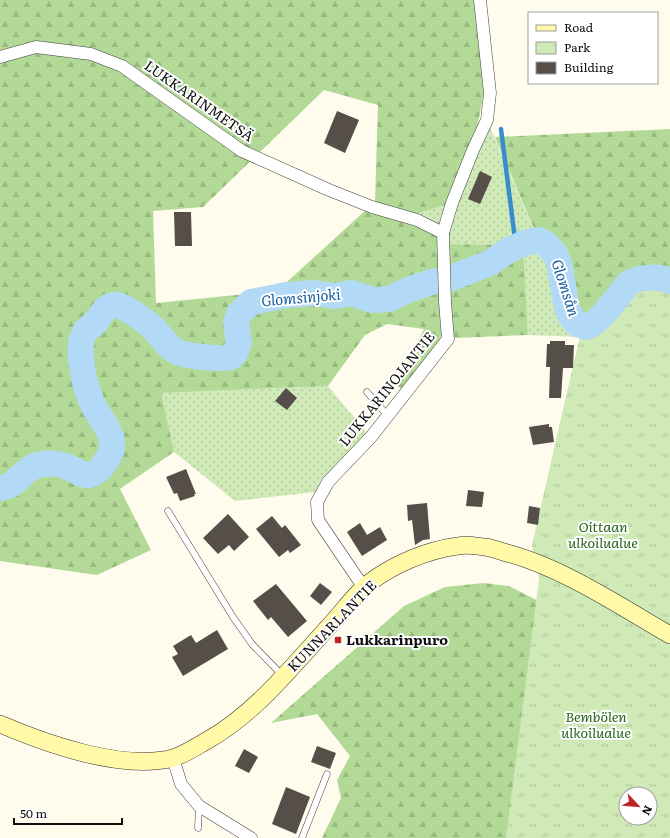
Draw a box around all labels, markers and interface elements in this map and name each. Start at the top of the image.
legend [528,12,658,84]
text: Road [564,18,594,36]
text: Park [564,38,591,56]
street label: LUKKARINMETSÄ [141,55,259,146]
text: Building [564,58,614,76]
water label: Glomsån [546,256,586,319]
water label: Glomsinjoki [260,282,342,311]
street label: LUKKARINOJANTIE [334,327,439,450]
park label: Oittaan ulkoilualue [568,516,638,552]
street label: KUNNARLANTIE [282,575,380,676]
place label: Lukkarinpuro [346,629,448,649]
marker: Lukkarinpuro [333,635,343,645]
park label: Bembölen ulkoilualue [561,706,631,742]
north arrow [618,786,658,826]
scale bar [14,800,122,826]
text: N [639,803,657,818]
text: 50 m [20,804,47,822]

